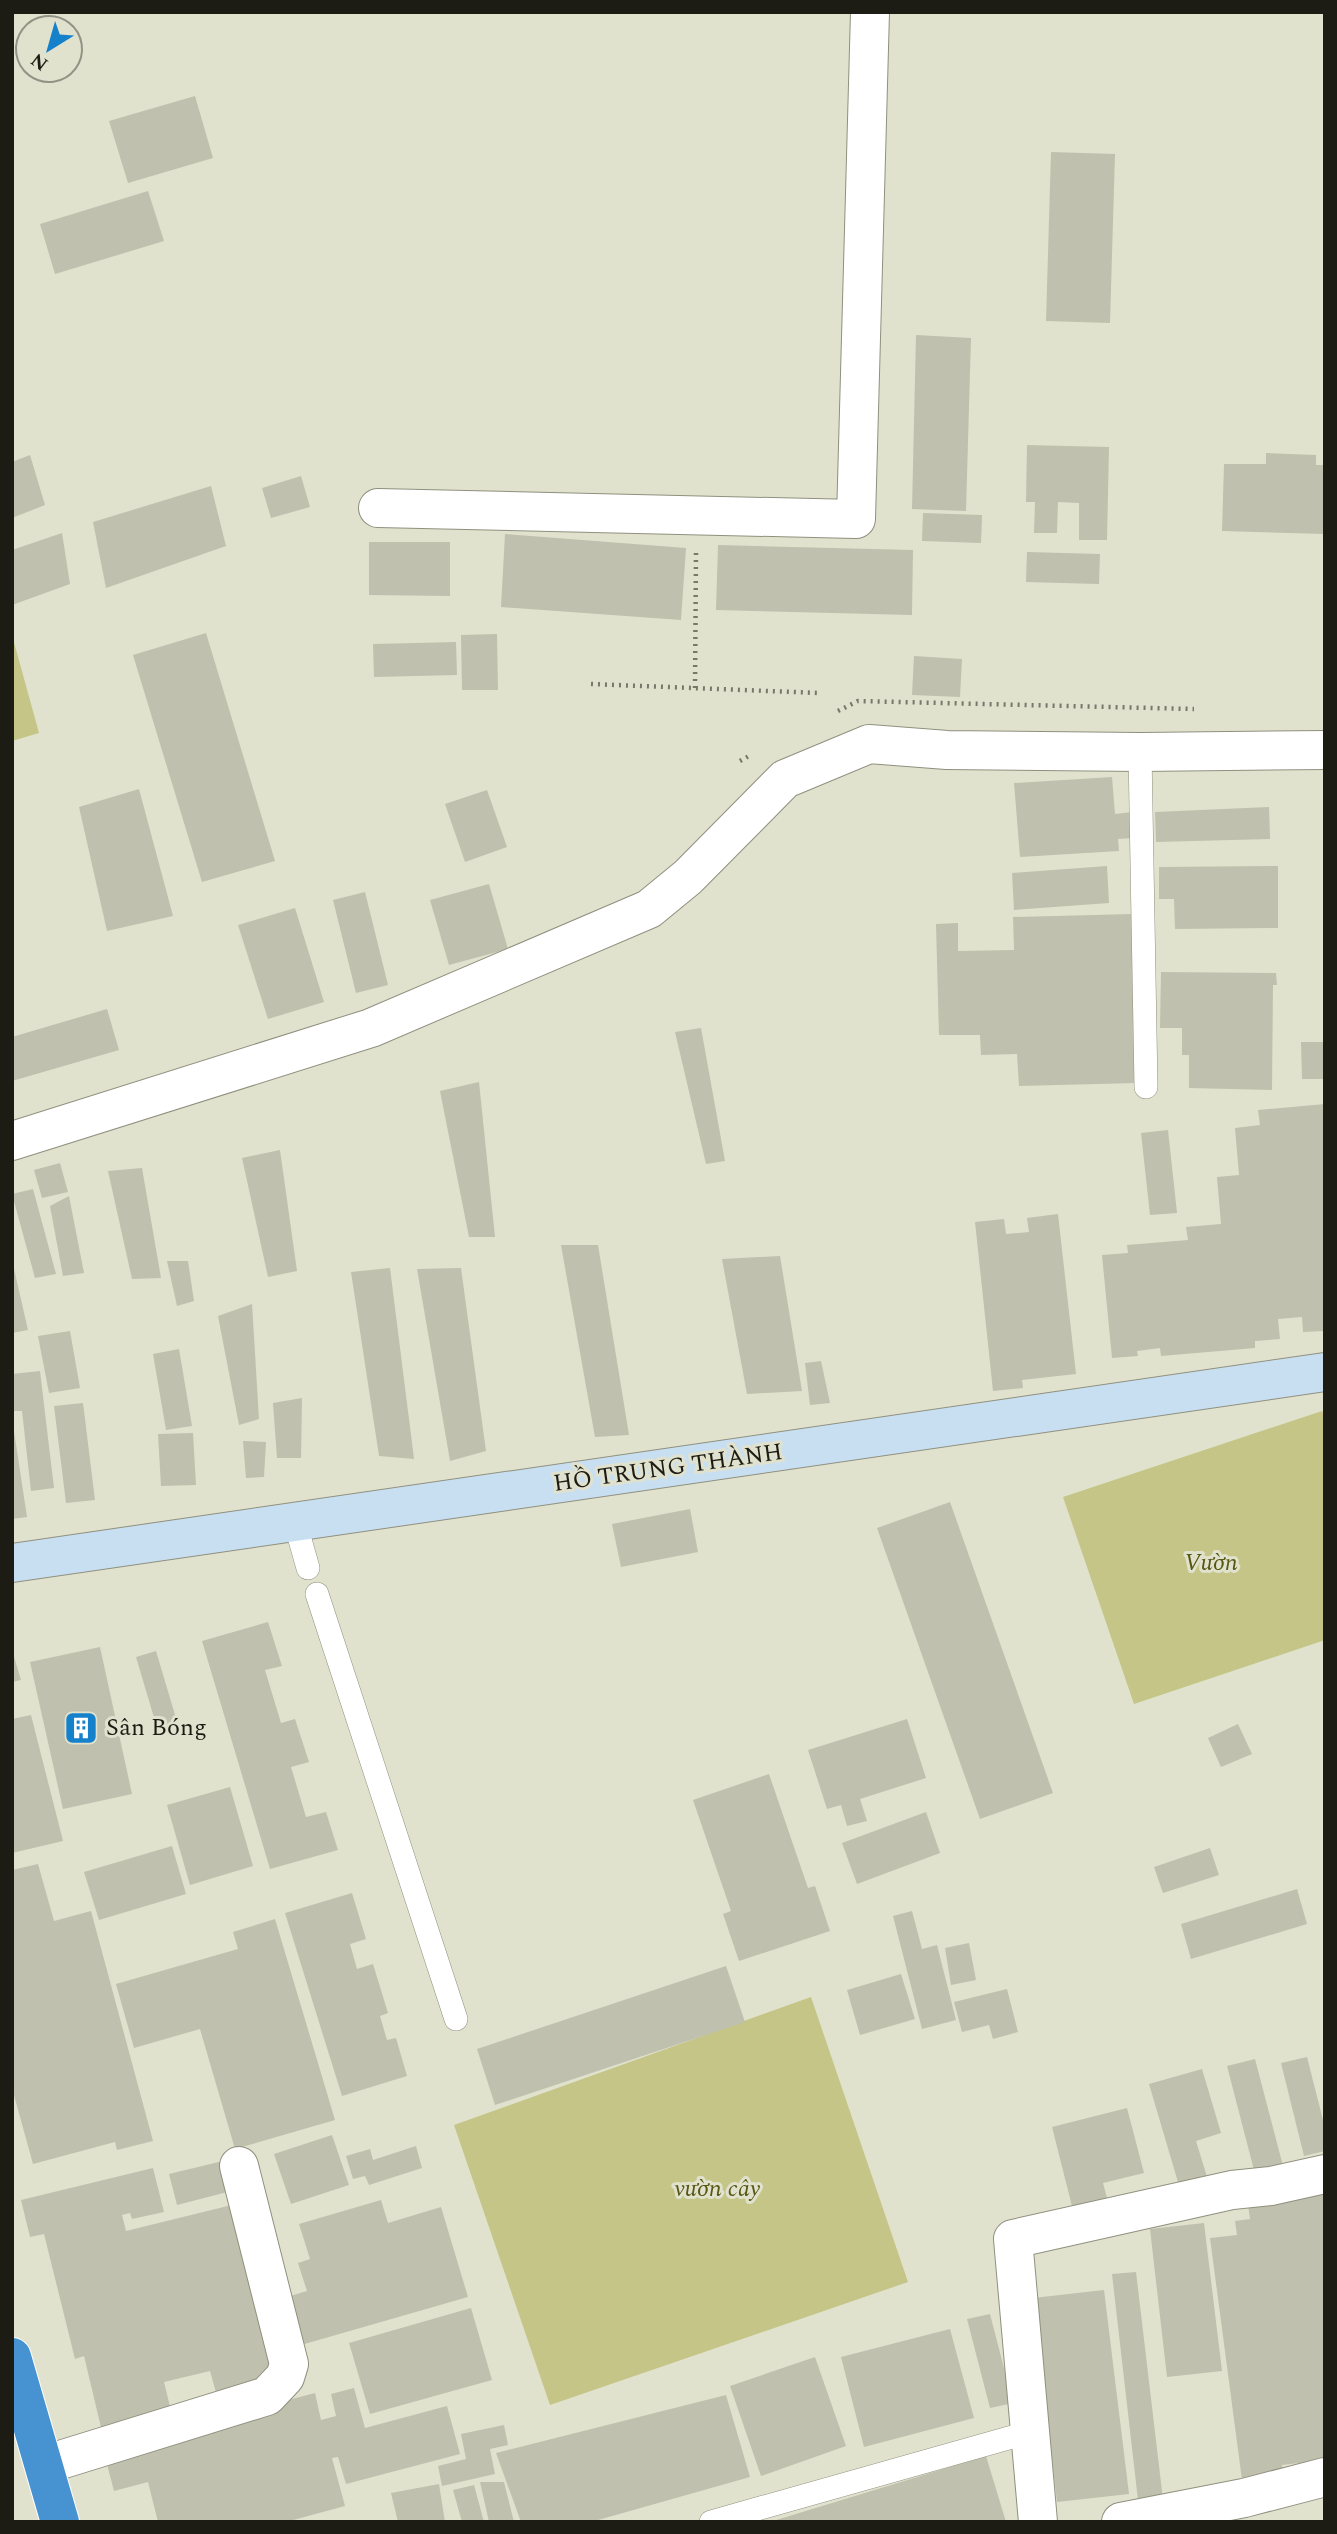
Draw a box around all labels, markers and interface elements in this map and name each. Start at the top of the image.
north arrow [14,14,84,84]
text: N [25,45,55,78]
street label: HỒ TRUNG THÀNH [551,1434,785,1502]
park label: Vườn [1184,1545,1238,1581]
building icon: Sân Bóng [62,1709,100,1747]
place label: Sân Bóng [106,1710,207,1746]
park label: vườn cây [674,2171,760,2207]

